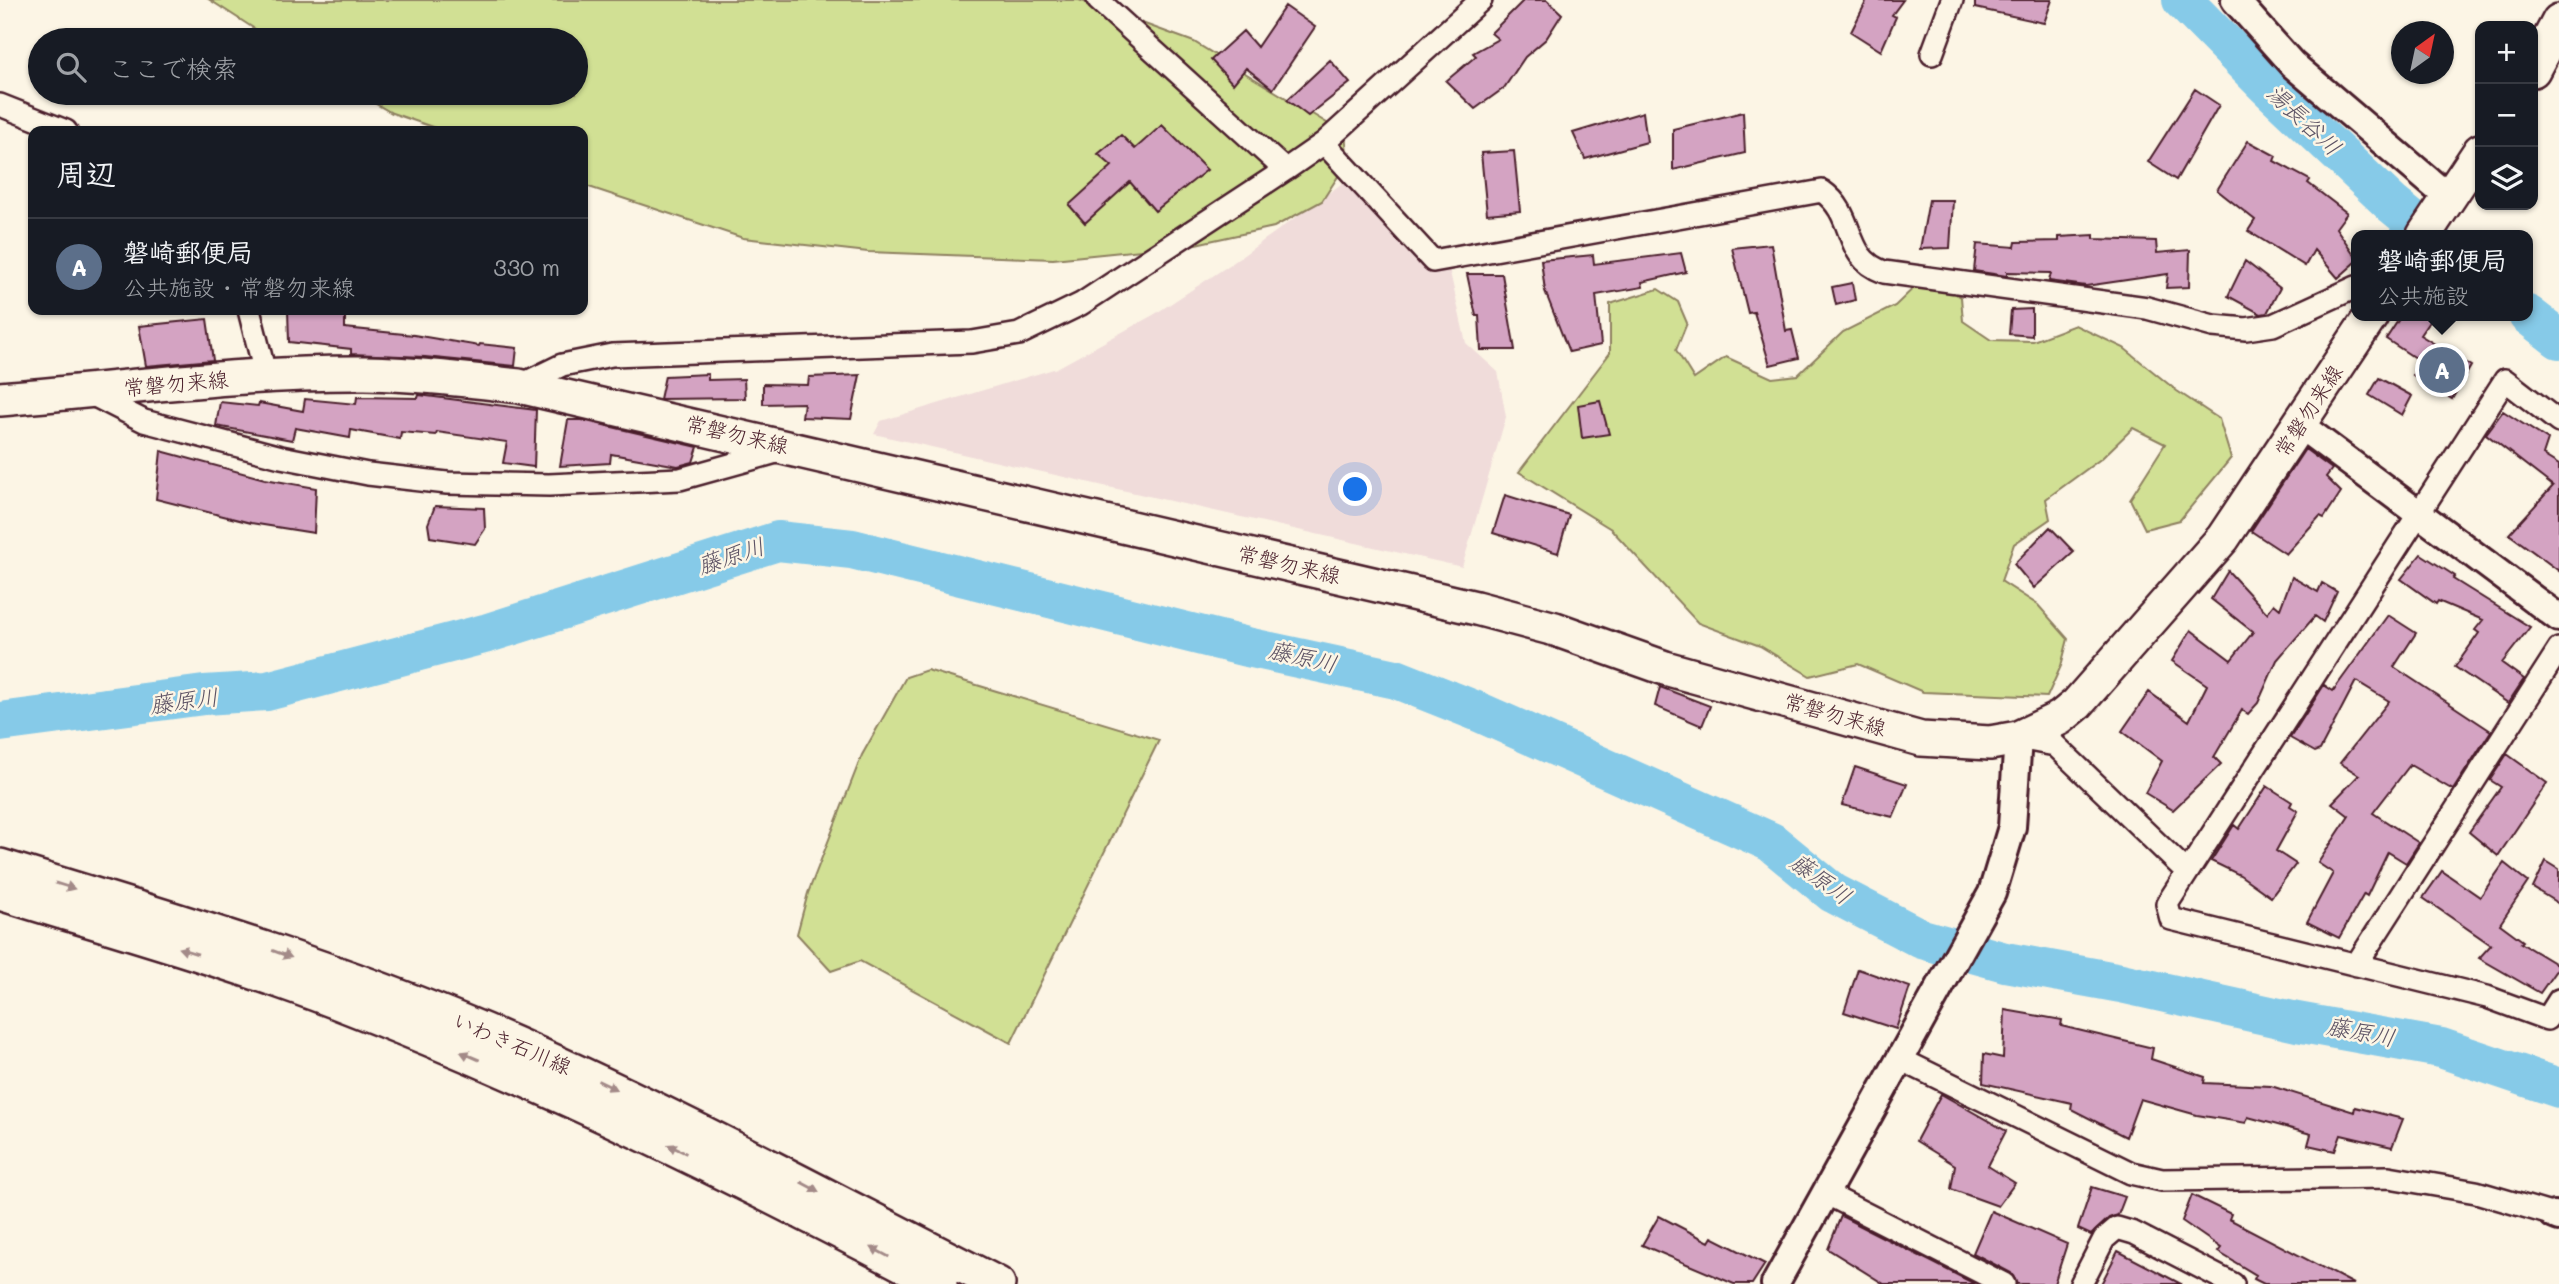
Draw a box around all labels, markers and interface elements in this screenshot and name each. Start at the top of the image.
north arrow [2391,21,2454,84]
map controls [2475,21,2538,210]
button: + [2475,21,2538,84]
search box [28,28,588,105]
icon: search [52,48,90,86]
text: ここで検索 [108,51,238,85]
water label: 湯長谷川 [2261,77,2349,162]
button: − [2475,84,2538,147]
button: layers [2475,147,2538,210]
text: 周辺 [56,153,116,193]
popup [2351,230,2533,321]
text: 磐崎郵便局 [123,235,253,269]
text: 磐崎郵便局 [2377,243,2507,277]
text: A [71,252,87,282]
text: 330 m [493,252,560,282]
text: 公共施設 · 常磐勿来線 [123,272,355,302]
text: 公共施設 [2377,280,2469,310]
pin: A [2419,344,2465,396]
street label: 常磐勿来線 [2268,359,2348,462]
street label: 常磐勿来線 [122,364,229,401]
street label: 常磐勿来線 [683,409,792,459]
your location [1338,472,1372,506]
water label: 藤原川 [693,530,768,580]
street label: 常磐勿来線 [1235,539,1344,589]
water label: 藤原川 [1266,634,1340,678]
water label: 藤原川 [148,681,220,719]
street label: 常磐勿来線 [1781,686,1890,741]
water label: 藤原川 [1785,846,1858,911]
one-way arrow [55,881,76,892]
one-way arrow [177,945,198,956]
one-way arrow [272,949,293,960]
street label: いわき石川線 [449,1006,576,1080]
water label: 藤原川 [2324,1010,2398,1052]
one-way arrow [459,1050,480,1061]
one-way arrow [597,1079,617,1091]
one-way arrow [667,1144,687,1155]
one-way arrow [800,1181,820,1193]
one-way arrow [870,1247,890,1258]

